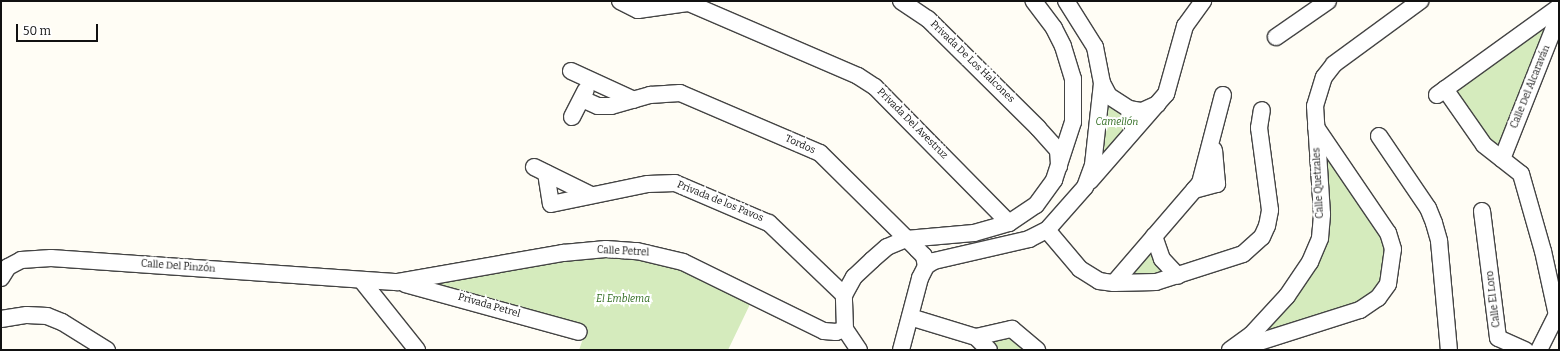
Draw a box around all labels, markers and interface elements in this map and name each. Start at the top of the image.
scale bar [18,16,100,42]
street label: Privada De Los Halcones [927,19,1017,105]
text: 50 m [23,24,51,38]
street label: Calle Del Alcaraván [1509,44,1553,130]
street label: Privada Del Avestruz [874,86,950,162]
park label: Camellón [1096,117,1138,129]
street label: Tordos [783,133,817,157]
street label: Calle Quetzales [1311,147,1327,219]
street label: Privada de los Pavos [675,179,765,225]
street label: Calle Petrel [597,245,649,259]
street label: Calle Del Pinzón [140,258,216,276]
street label: Calle El Loro [1485,270,1503,328]
street label: Privada Petrel [457,291,521,321]
park label: El Emblema [596,294,650,306]

